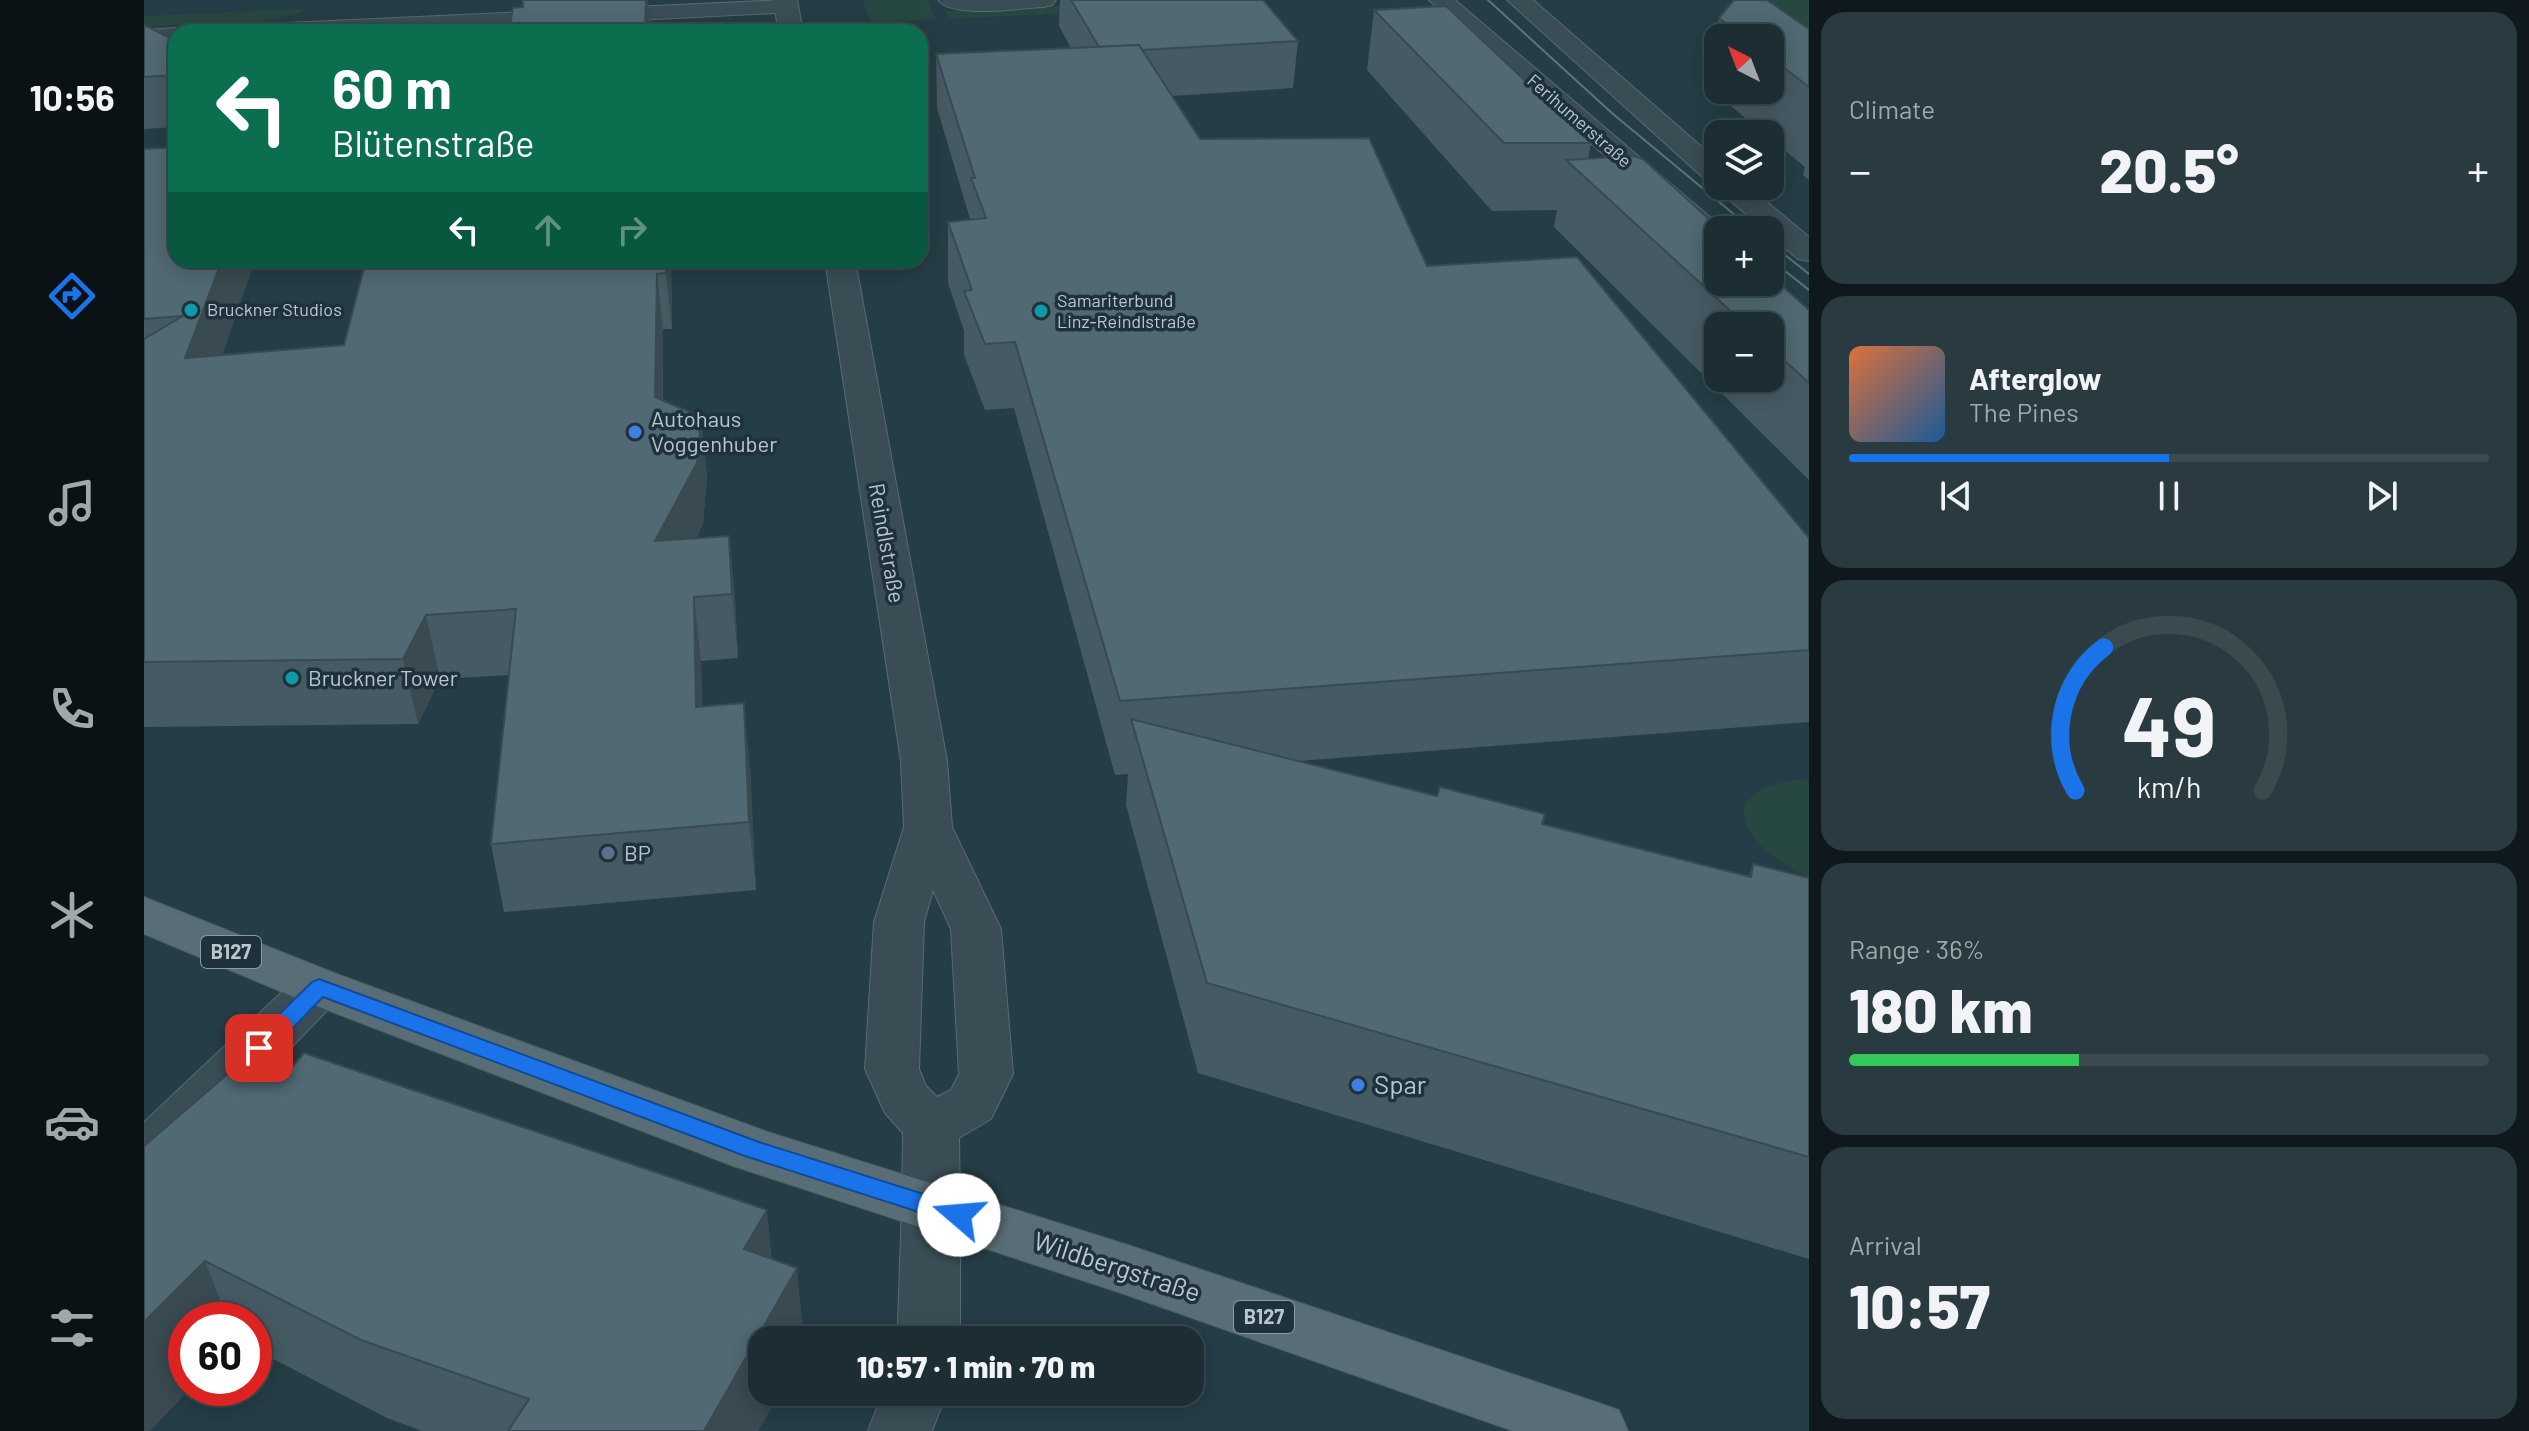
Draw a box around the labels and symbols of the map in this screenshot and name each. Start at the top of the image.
north arrow [1704,24,1784,104]
street label: Ferihumerstraße [1523,69,1636,172]
place label: Samariterbund Linz-Reindlstraße [1057,289,1196,332]
place label: Bruckner Studios [207,298,342,320]
marker: Bruckner Studios [182,301,200,319]
marker: Samariterbund Linz-Reindlstraße [1032,302,1050,320]
place label: Autohaus Voggenhuber [651,405,777,456]
marker: Autohaus Voggenhuber [626,423,644,441]
street label: Reindlstraße [865,481,911,605]
place label: Bruckner Tower [308,664,458,690]
marker: Bruckner Tower [283,669,301,687]
place label: BP [624,839,651,865]
marker: BP [599,844,617,862]
road number: B127 [201,936,261,968]
pin [225,1014,293,1082]
place label: Spar [1374,1068,1427,1099]
marker: Spar [1349,1076,1367,1094]
position arrow [917,1173,1001,1257]
street label: Wildbergstraße [1030,1224,1205,1307]
road number: B127 [1234,1301,1294,1333]
speed limit sign: 60 [168,1302,272,1406]

